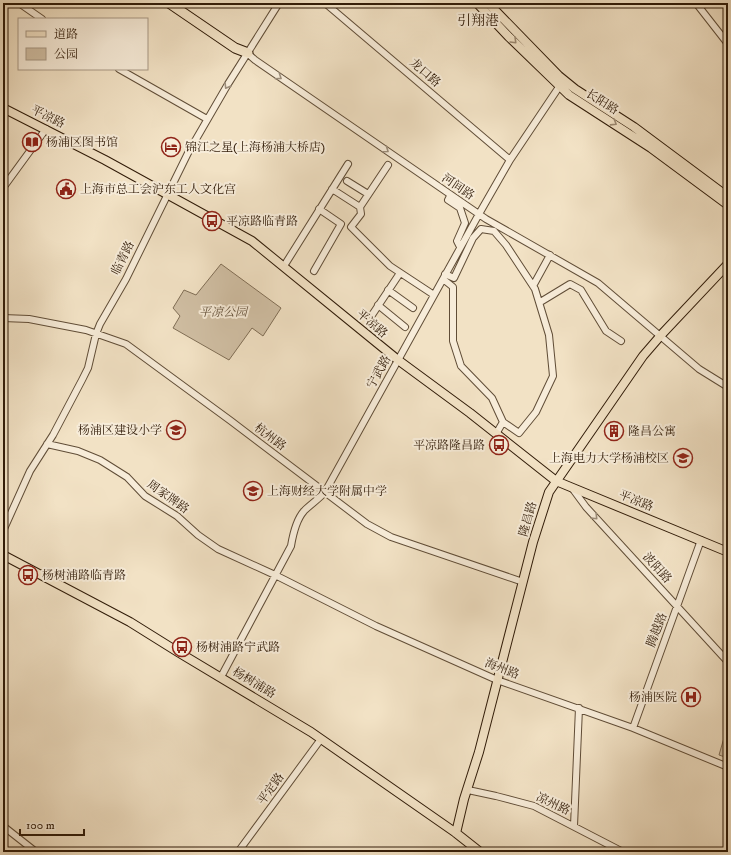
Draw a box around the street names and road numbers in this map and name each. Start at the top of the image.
street label: 龙口路 [406,56,444,90]
street label: 长阳路 [583,86,621,118]
street label: 平凉路 [29,102,67,132]
street label: 河间路 [439,171,477,203]
street label: 临青路 [108,239,138,277]
street label: 平凉路 [353,307,391,341]
street label: 宁武路 [364,353,394,391]
street label: 杭州路 [251,420,289,454]
street label: 周家牌路 [144,477,192,517]
street label: 平凉路 [616,487,656,515]
street label: 隆昌路 [516,500,540,538]
street label: 波阳路 [639,550,675,586]
street label: 腾越路 [644,611,670,649]
street label: 海州路 [483,656,521,682]
street label: 杨树浦路 [230,664,278,702]
street label: 平定路 [254,770,288,808]
street label: 凉州路 [534,790,572,818]

